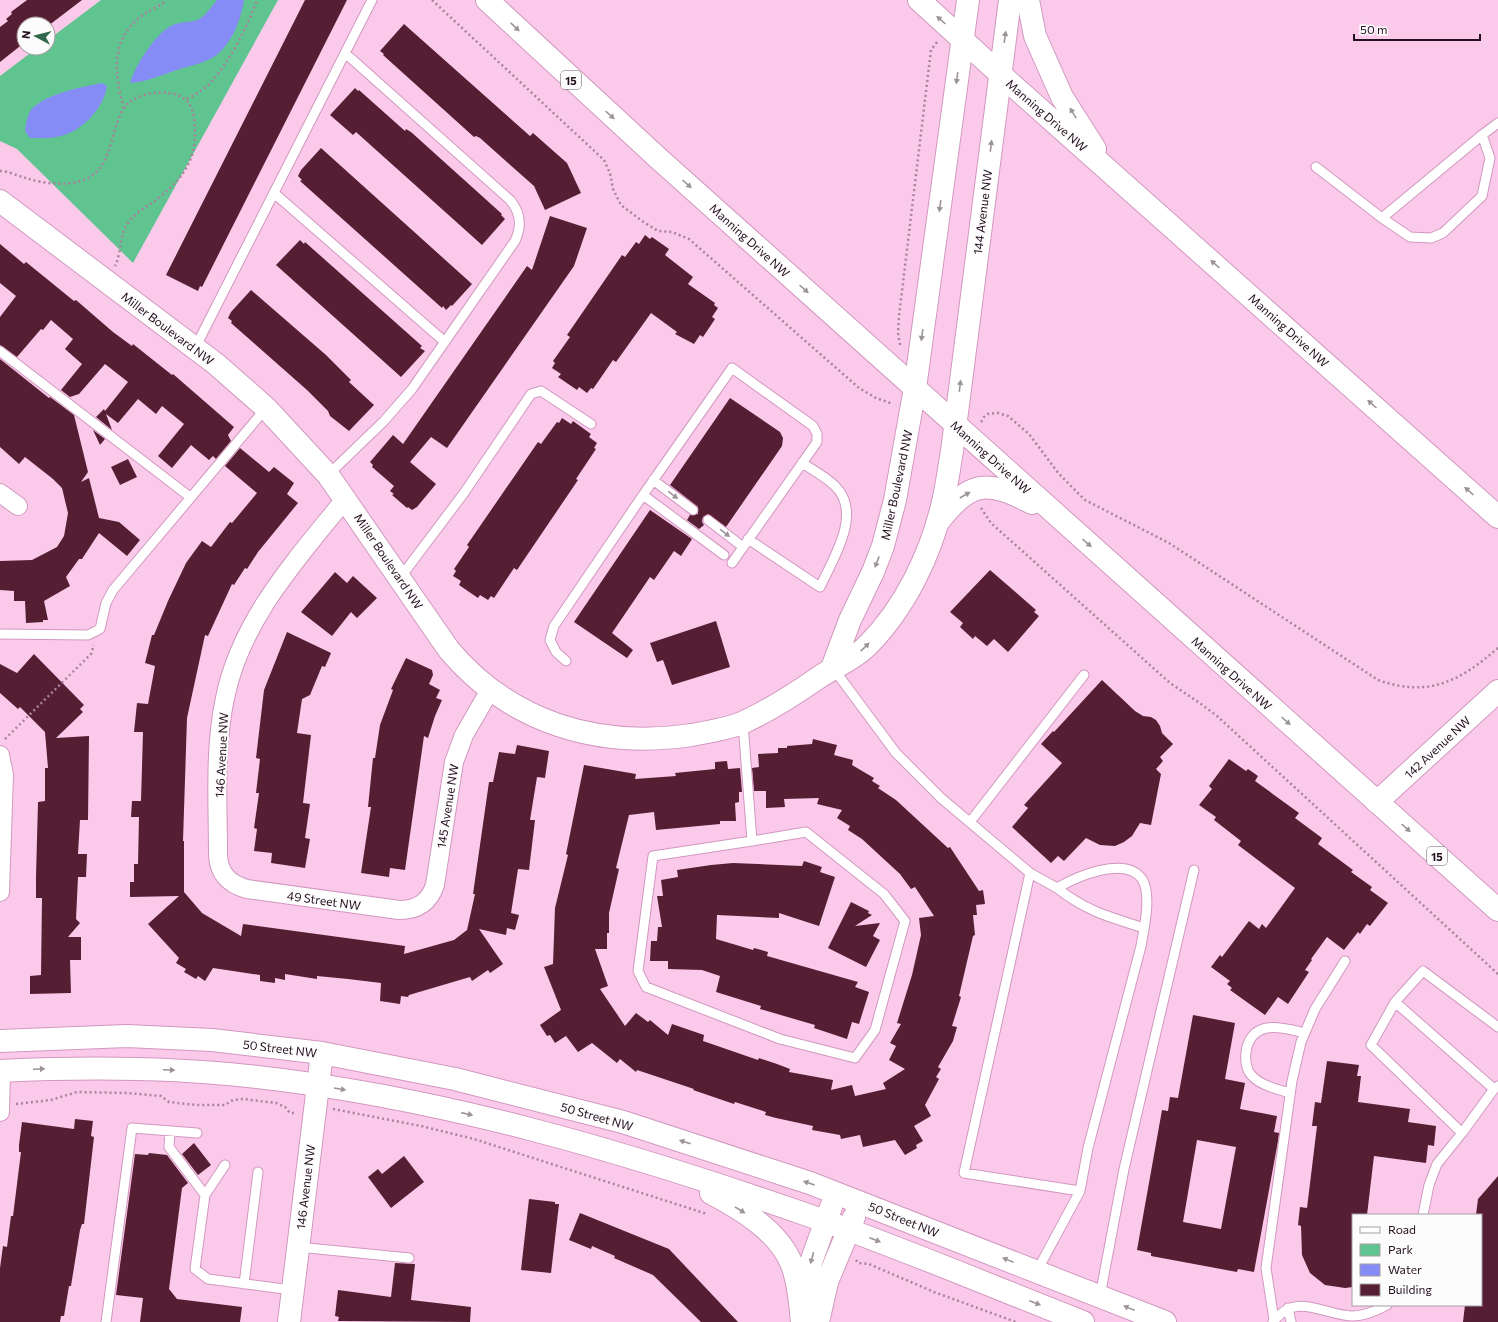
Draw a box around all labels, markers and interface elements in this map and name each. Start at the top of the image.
one-way arrow [936,15,946,24]
north arrow [16,16,56,56]
scale bar [1354,16,1480,42]
one-way arrow [510,22,520,32]
text: 50 m [1360,22,1388,36]
text: N [19,30,33,40]
one-way arrow [1002,31,1008,43]
road number: 15 [561,71,581,89]
one-way arrow [954,72,960,84]
street label: Manning Drive NW [1004,76,1090,154]
one-way arrow [1069,108,1077,118]
one-way arrow [605,111,616,120]
one-way arrow [988,140,994,152]
street label: 144 Avenue NW [970,169,994,255]
one-way arrow [682,180,692,189]
street label: Manning Drive NW [707,200,793,280]
one-way arrow [937,200,943,213]
one-way arrow [1210,259,1220,269]
one-way arrow [799,285,809,294]
street label: Miller Boulevard NW [119,289,217,367]
street label: Manning Drive NW [1246,290,1332,370]
one-way arrow [919,329,925,341]
one-way arrow [957,380,963,392]
one-way arrow [1367,400,1377,409]
street label: Manning Drive NW [948,417,1034,497]
street label: Miller Boulevard NW [877,429,915,541]
one-way arrow [1464,486,1474,496]
one-way arrow [668,491,679,500]
one-way arrow [959,491,971,498]
street label: Miller Boulevard NW [352,511,426,611]
one-way arrow [720,529,731,538]
one-way arrow [1081,538,1092,547]
one-way arrow [873,557,879,569]
street label: Manning Drive NW [1189,633,1275,713]
one-way arrow [860,642,870,652]
street label: 146 Avenue NW [212,712,230,798]
street label: 142 Avenue NW [1401,713,1473,781]
one-way arrow [1281,717,1292,726]
street label: 145 Avenue NW [433,763,461,849]
one-way arrow [1401,824,1411,833]
road number: 15 [1427,847,1447,865]
street label: 49 Street NW [286,888,362,912]
street label: 50 Street NW [242,1037,318,1059]
one-way arrow [33,1066,45,1073]
one-way arrow [163,1067,176,1073]
one-way arrow [334,1087,346,1093]
street label: 50 Street NW [559,1099,635,1133]
one-way arrow [461,1111,473,1117]
one-way arrow [679,1139,691,1145]
street label: 146 Avenue NW [293,1144,317,1230]
one-way arrow [802,1180,814,1186]
street label: 50 Street NW [867,1199,941,1239]
one-way arrow [735,1206,745,1214]
legend [1352,1214,1482,1306]
text: Road [1388,1222,1416,1236]
one-way arrow [869,1238,881,1244]
text: Park [1388,1242,1414,1256]
one-way arrow [809,1252,815,1265]
one-way arrow [1003,1257,1014,1263]
text: Water [1388,1262,1422,1276]
text: Building [1388,1282,1432,1296]
one-way arrow [1030,1301,1042,1307]
one-way arrow [1123,1304,1135,1310]

